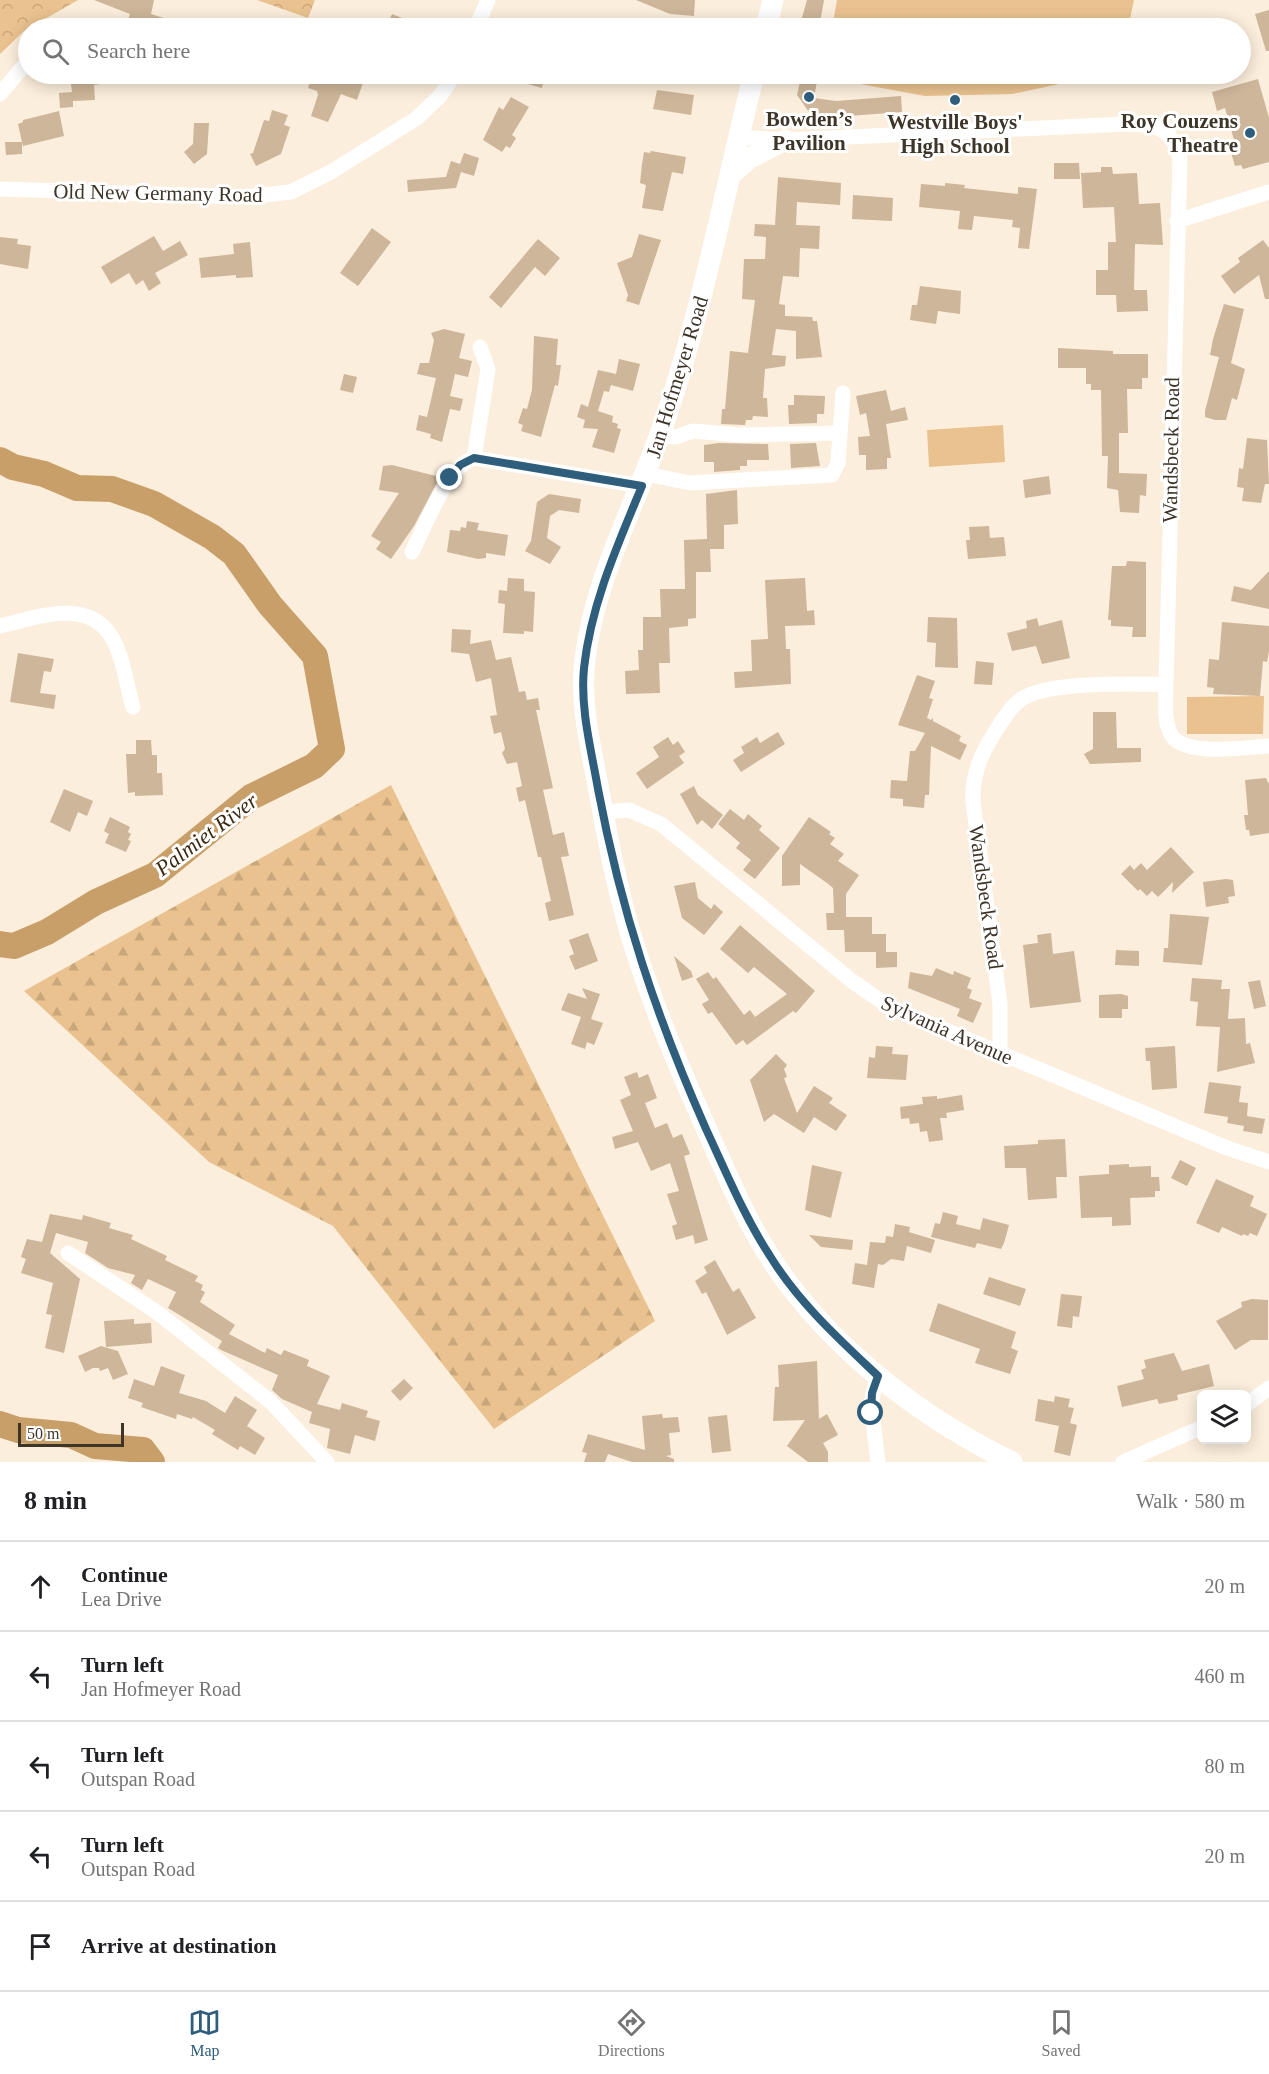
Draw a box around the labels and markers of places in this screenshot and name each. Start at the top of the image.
marker: Bowden’s Pavilion [802,90,816,104]
marker: Westville Boys' High School [948,93,962,107]
place label: Bowden’s Pavilion [766,107,852,155]
place label: Roy Couzens Theatre [1121,109,1238,157]
place label: Westville Boys' High School [887,110,1023,158]
marker: Roy Couzens Theatre [1243,126,1257,140]

